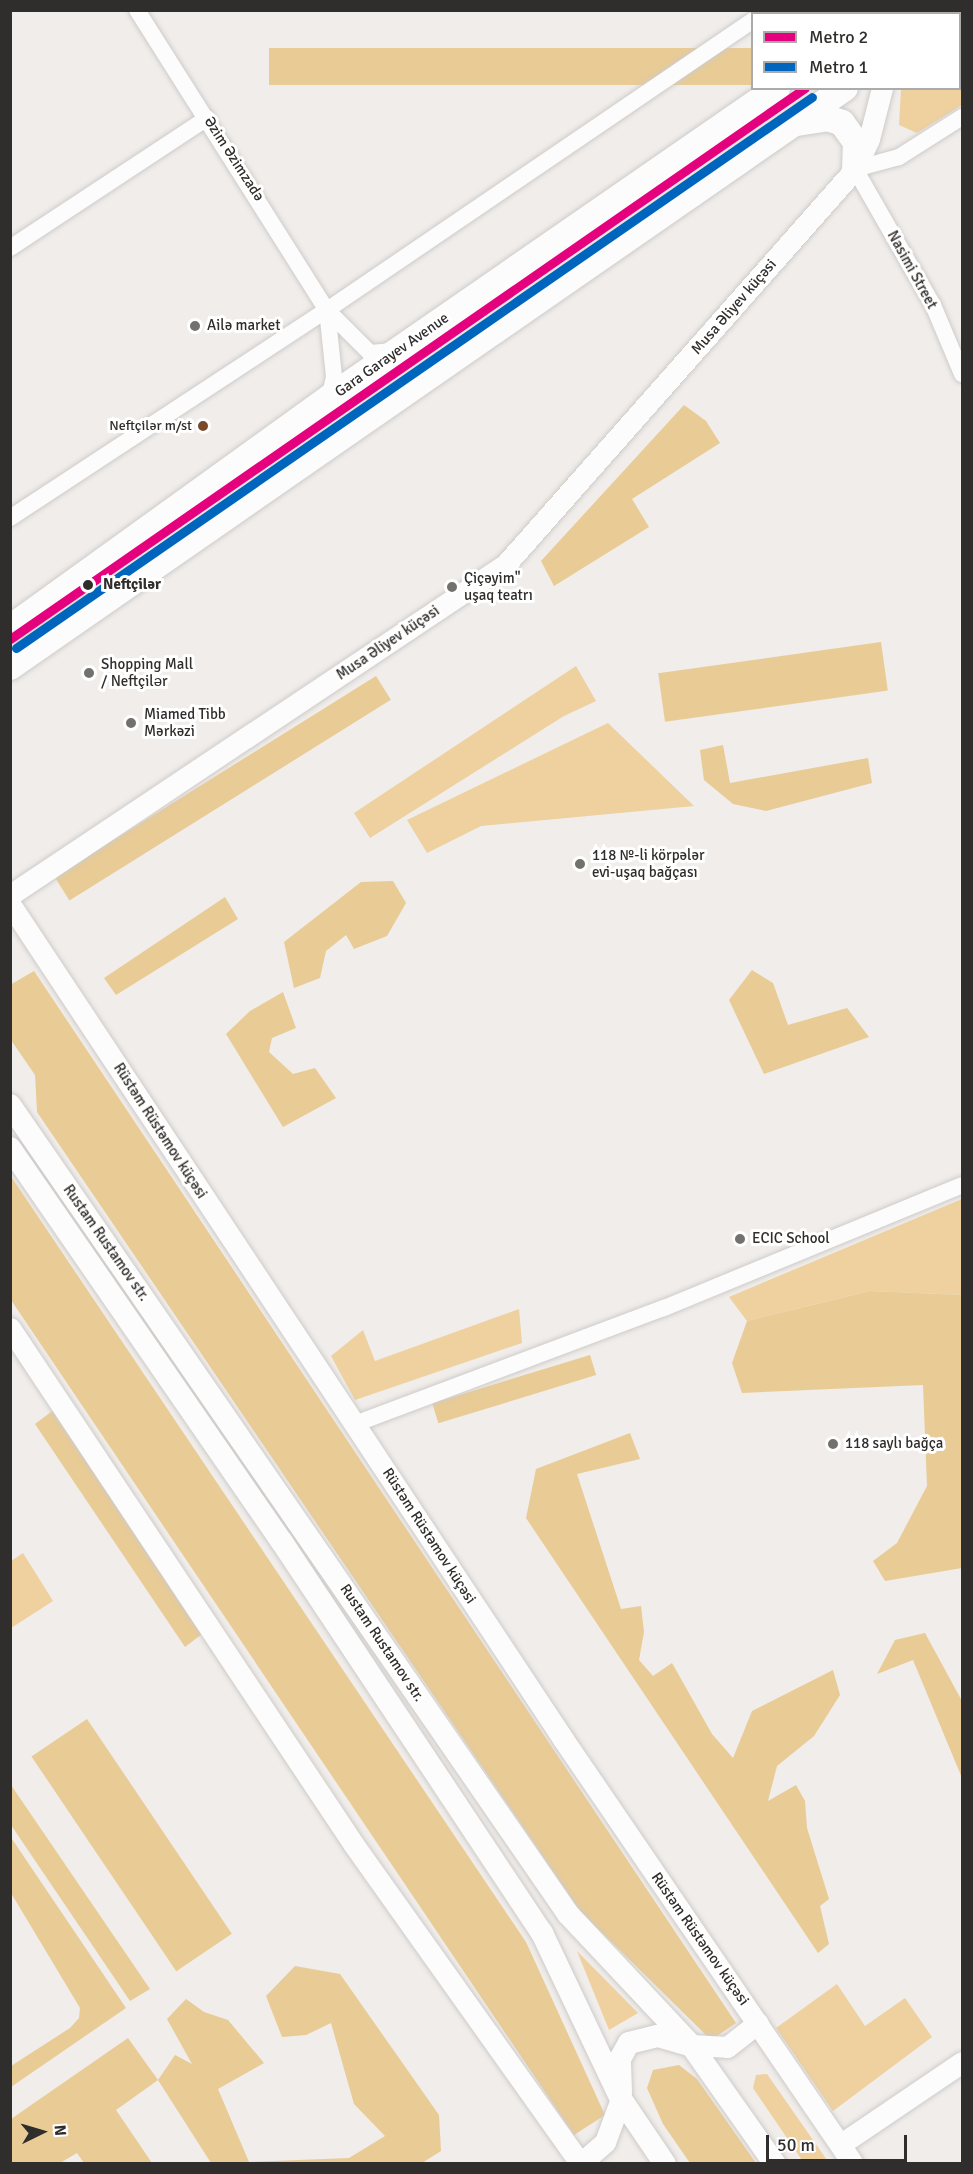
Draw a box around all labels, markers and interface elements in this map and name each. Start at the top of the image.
legend [751,12,961,90]
text: Metro 2 [809,26,868,48]
text: Metro 1 [809,56,868,78]
street label: Əzim Əzimzadə [200,113,268,205]
street label: Nasimi Street [883,228,941,312]
street label: Musa Əliyev küçəsi [688,256,780,358]
street label: Gara Garayev Avenue [332,309,452,401]
place label: Ailə market [207,317,281,335]
marker: Ailə market [188,319,202,333]
place label: Neftçilər m/st [109,418,192,434]
marker: Neftçilər m/st [197,420,209,432]
place label: Çiçəyim" uşaq teatrı [464,569,533,604]
marker: Neftçilər [78,575,98,595]
place label: Neftçilər [103,576,161,594]
marker: Çiçəyim" uşaq teatrı [445,580,459,594]
street label: Musa Əliyev küçəsi [333,602,443,684]
place label: Shopping Mall / Neftçilәr [101,655,193,690]
marker: Shopping Mall / Neftçilәr [82,666,96,680]
place label: Miamed Tibb Mərkəzi [144,705,226,740]
marker: Miamed Tibb Mərkəzi [122,714,140,732]
place label: 118 №-li körpələr evi-uşaq bağçası [592,846,705,881]
marker: 118 №-li körpələr evi-uşaq bağçası [573,857,587,871]
street label: Rüstəm Rüstəmov küçəsi [109,1060,211,1202]
street label: Rustam Rustamov str. [59,1181,153,1305]
place label: ECIC School [752,1230,830,1248]
marker: ECIC School [733,1232,747,1246]
place label: 118 saylı bağça [845,1435,943,1453]
marker: 118 saylı bağça [826,1437,840,1451]
street label: Rüstəm Rüstəmov küçəsi [378,1465,480,1607]
street label: Rustam Rustamov str. [336,1581,428,1705]
street label: Rüstəm Rüstəmov küçəsi [647,1869,753,2009]
north arrow [12,2102,72,2162]
scale bar [769,2123,910,2161]
text: N [49,2124,70,2137]
text: 50 m [777,2134,815,2156]

